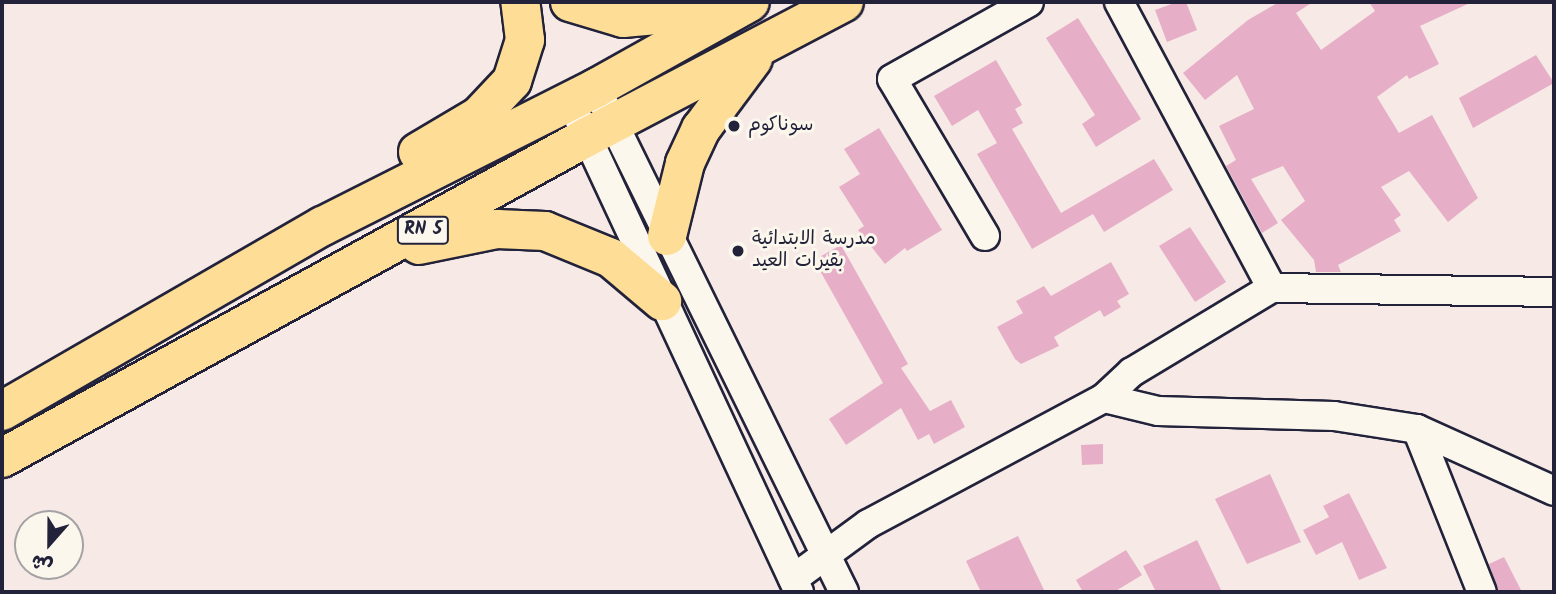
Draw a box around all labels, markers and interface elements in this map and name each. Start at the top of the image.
place label: سوناكوم [748,115,813,137]
marker: سوناكوم [726,118,742,134]
road number: RN 5 [397,215,449,244]
place label: مدرسة الابتدائية بقيرات العيد [752,229,876,273]
marker: مدرسة الابتدائية بقيرات العيد [730,243,746,259]
north arrow [14,510,84,580]
text: ش [27,545,57,580]

